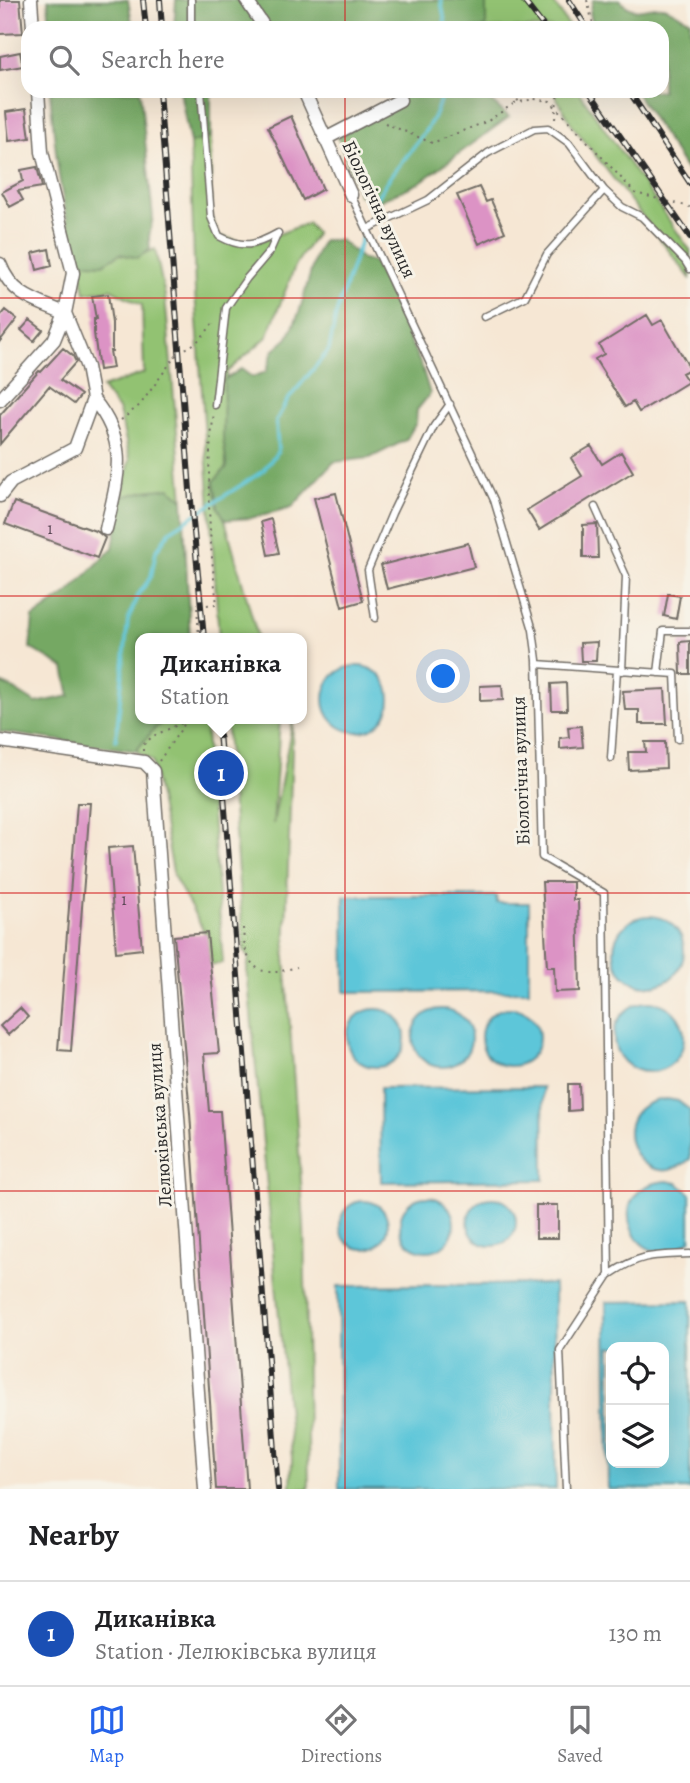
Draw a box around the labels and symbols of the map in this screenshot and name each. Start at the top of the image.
street label: Біологічна вулиця [336,136,422,283]
house number: 1 [47,518,53,540]
your location [426,659,460,693]
street label: Біологічна вулиця [505,696,537,846]
pin: 1 [198,747,244,799]
house number: 1 [121,889,127,911]
street label: Лелюківська вулиця [141,1042,179,1208]

